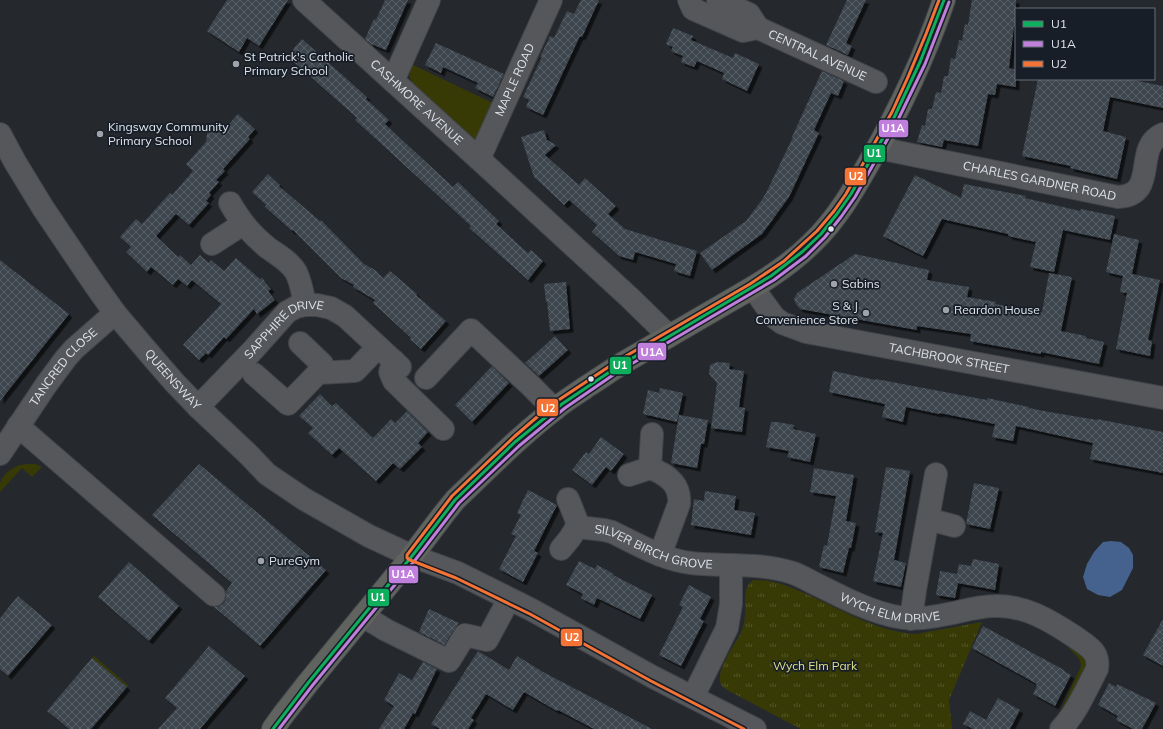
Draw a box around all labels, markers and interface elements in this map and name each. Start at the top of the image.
legend [1015,8,1155,80]
text: U1 [1051,16,1067,31]
street label: CENTRAL AVENUE [766,26,869,84]
text: U1A [1051,36,1076,51]
street label: MAPLE ROAD [491,40,538,119]
place label: St Patrick's Catholic Primary School [244,49,354,78]
street label: CASHMORE AVENUE [367,56,466,148]
text: U2 [1051,56,1067,71]
marker: St Patrick's Catholic Primary School [231,59,241,69]
place label: Kingsway Community Primary School [108,119,229,148]
line badge: U1A [878,119,909,138]
text: U1A [882,121,905,135]
marker: Kingsway Community Primary School [95,129,105,139]
line badge: U1 [863,144,886,163]
text: U1 [867,146,882,160]
street label: CHARLES GARDNER ROAD [962,158,1118,203]
line badge: U2 [844,167,867,186]
text: U2 [849,169,864,183]
unlabelled marker [826,224,836,234]
place label: Sabins [842,276,880,291]
marker: Sabins [829,279,839,289]
street label: SAPPHIRE DRIVE [241,297,325,362]
place label: S & J Convenience Store [755,298,858,327]
place label: Reardon House [954,302,1040,317]
marker: Reardon House [941,305,951,315]
marker: S & J Convenience Store [861,308,871,318]
street label: TANCRED CLOSE [26,324,100,409]
street label: TACHBROOK STREET [888,339,1011,377]
line badge: U1A [637,342,667,361]
text: U1A [641,345,664,359]
street label: QUEENSWAY [142,346,205,413]
line badge: U1 [609,356,632,375]
text: U1 [613,358,628,372]
unlabelled marker [586,374,596,384]
line badge: U2 [536,398,559,417]
text: U2 [541,401,556,415]
street label: SILVER BIRCH GROVE [594,521,713,572]
place label: PureGym [269,553,320,568]
marker: PureGym [256,556,266,566]
line badge: U1A [388,565,419,584]
text: U1A [392,567,415,581]
line badge: U1 [367,588,390,607]
street label: WYCH ELM DRIVE [837,589,941,625]
text: U1 [371,590,386,604]
line badge: U2 [560,628,583,647]
text: U2 [565,630,580,644]
park label: Wych Elm Park [773,658,858,673]

